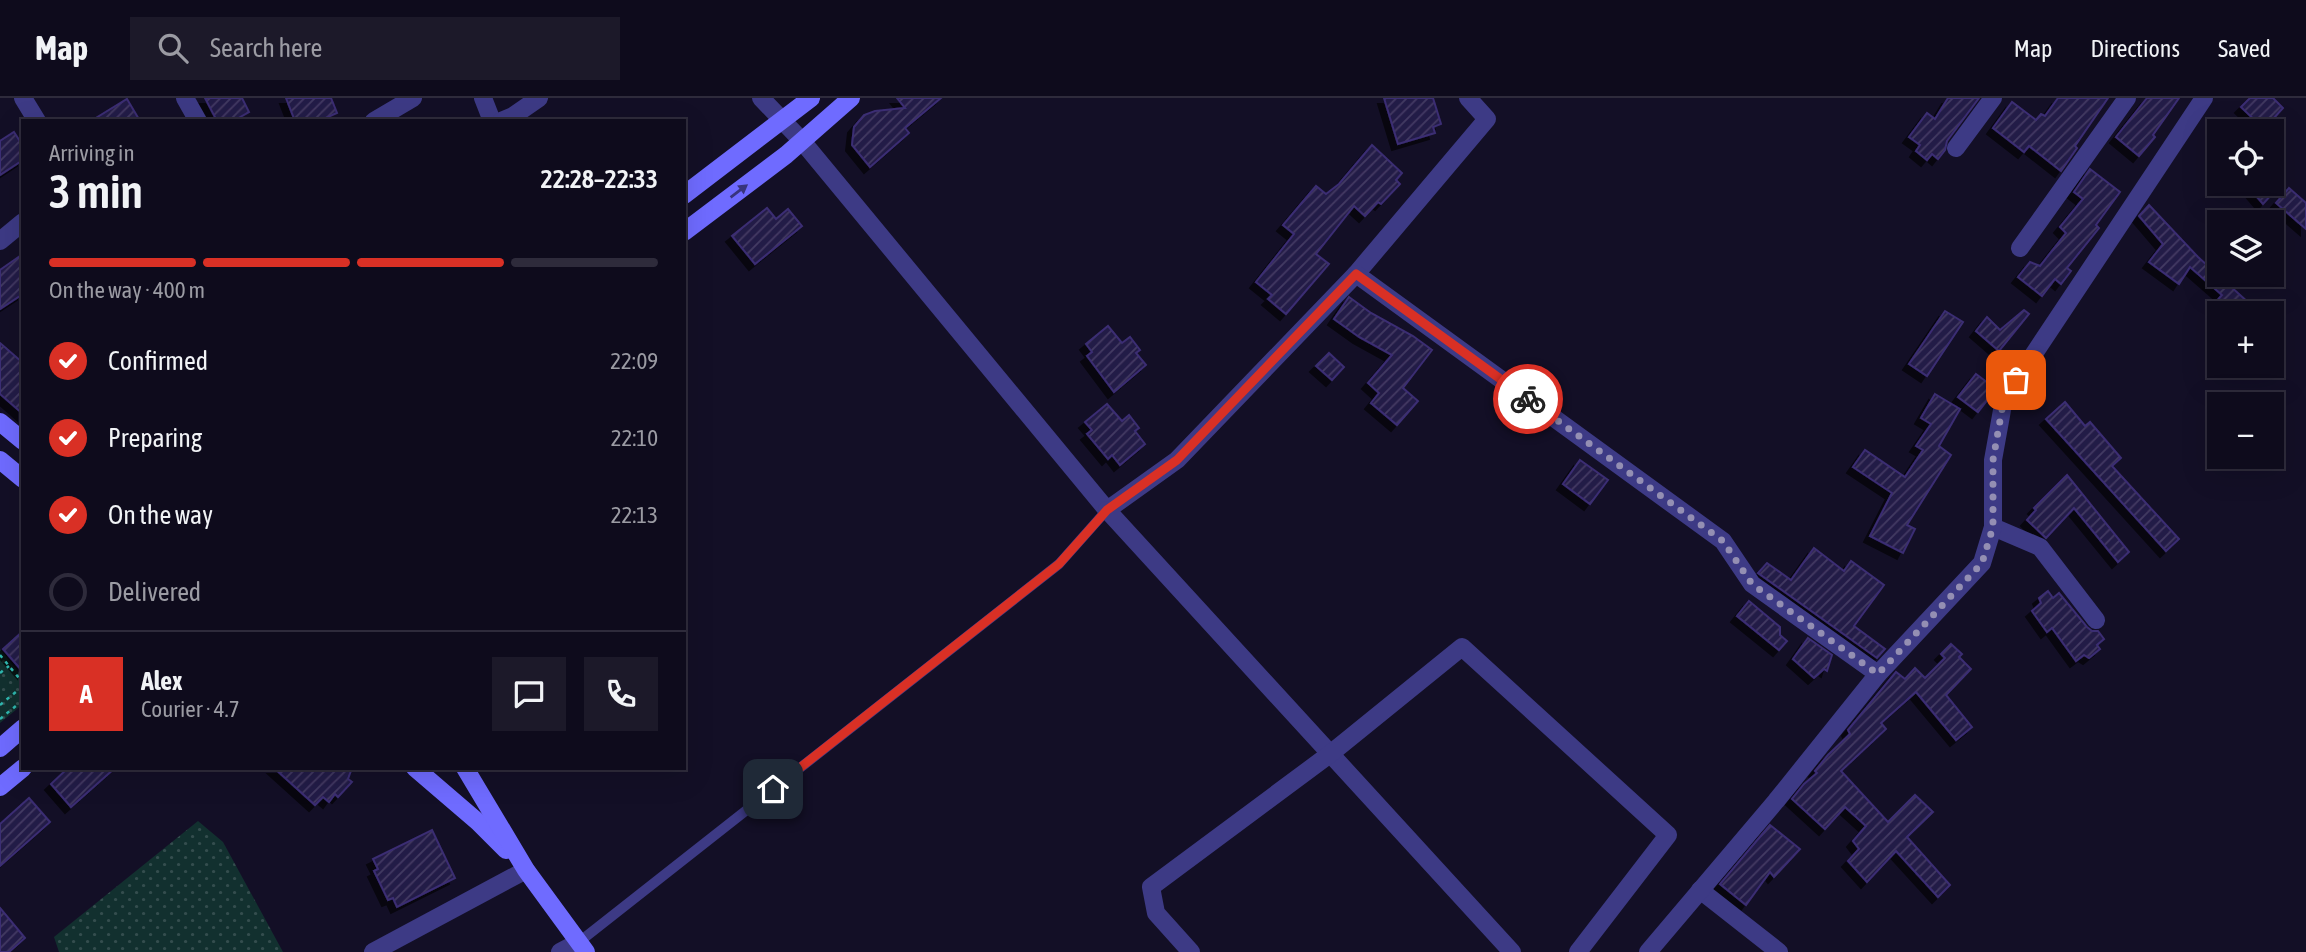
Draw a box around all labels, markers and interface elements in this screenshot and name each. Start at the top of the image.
search box [130,17,620,80]
text: Map [35,29,88,67]
icon: search [154,29,192,67]
text: Search here [210,33,322,63]
text: Map [2014,35,2052,62]
text: Directions [2090,35,2180,62]
text: Saved [2218,35,2271,62]
map controls [2207,119,2284,469]
button: locate [2207,119,2284,196]
text: Arriving in [49,140,135,166]
text: 22:28–22:33 [541,164,658,194]
text: 3 min [49,165,143,218]
one-way arrow [729,183,747,198]
button: layers [2207,210,2284,287]
text: On the way · 400 m [49,277,205,303]
button: + [2207,301,2284,378]
icon: check [49,342,87,380]
text: Confirmed [108,346,208,376]
text: 22:09 [610,348,658,374]
pin [1986,350,2046,410]
icon: bag [1997,361,2035,399]
courier [1493,364,1563,434]
icon: bike [1509,380,1547,418]
button: − [2207,392,2284,469]
icon: check [49,419,87,457]
text: Preparing [108,423,202,453]
text: 22:10 [611,425,658,451]
icon: check [49,496,87,534]
text: On the way [108,500,213,530]
text: 22:13 [611,502,658,528]
text: Delivered [108,577,201,607]
button: chat [492,657,566,731]
button: phone [584,657,658,731]
text: Alex [141,666,182,696]
text: A [80,679,92,709]
text: Courier · 4.7 [141,696,240,722]
pin [743,759,803,819]
icon: home [754,770,792,808]

